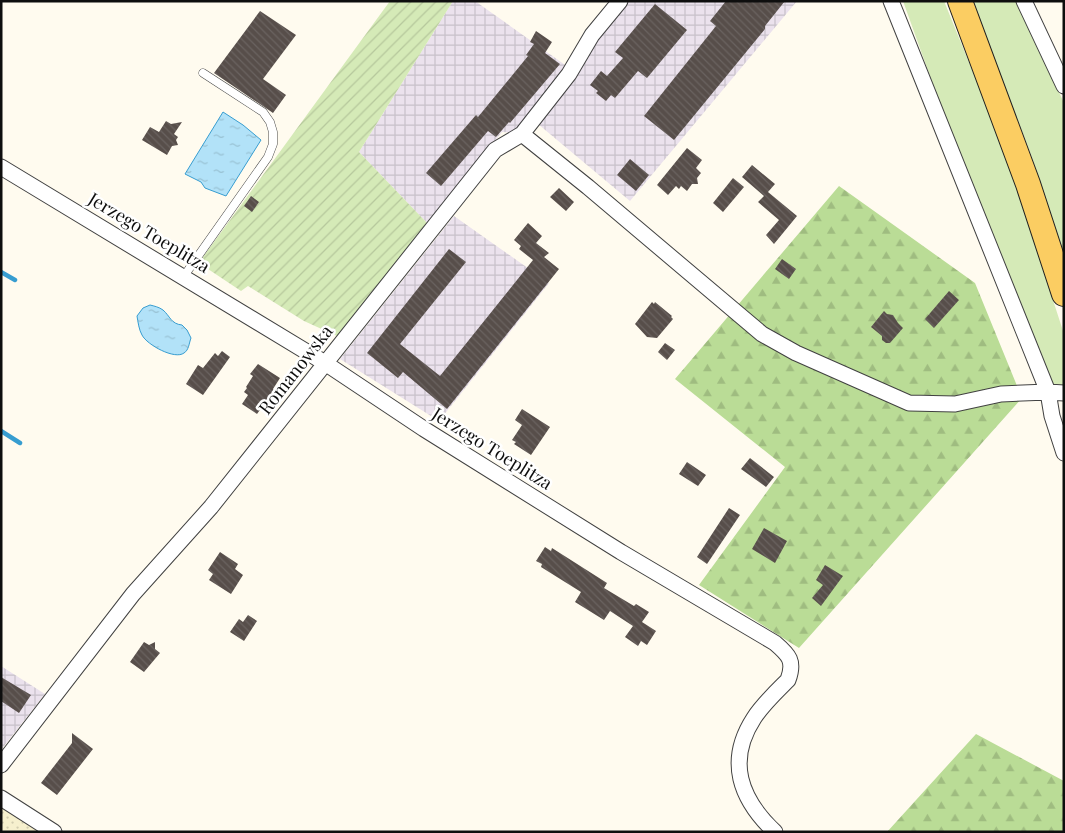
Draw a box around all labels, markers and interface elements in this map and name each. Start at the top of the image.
street label: Jerzego Toeplitza [83,186,215,278]
street label: Romanowska [253,320,338,419]
street label: Jerzego Toeplitza [427,401,557,495]

